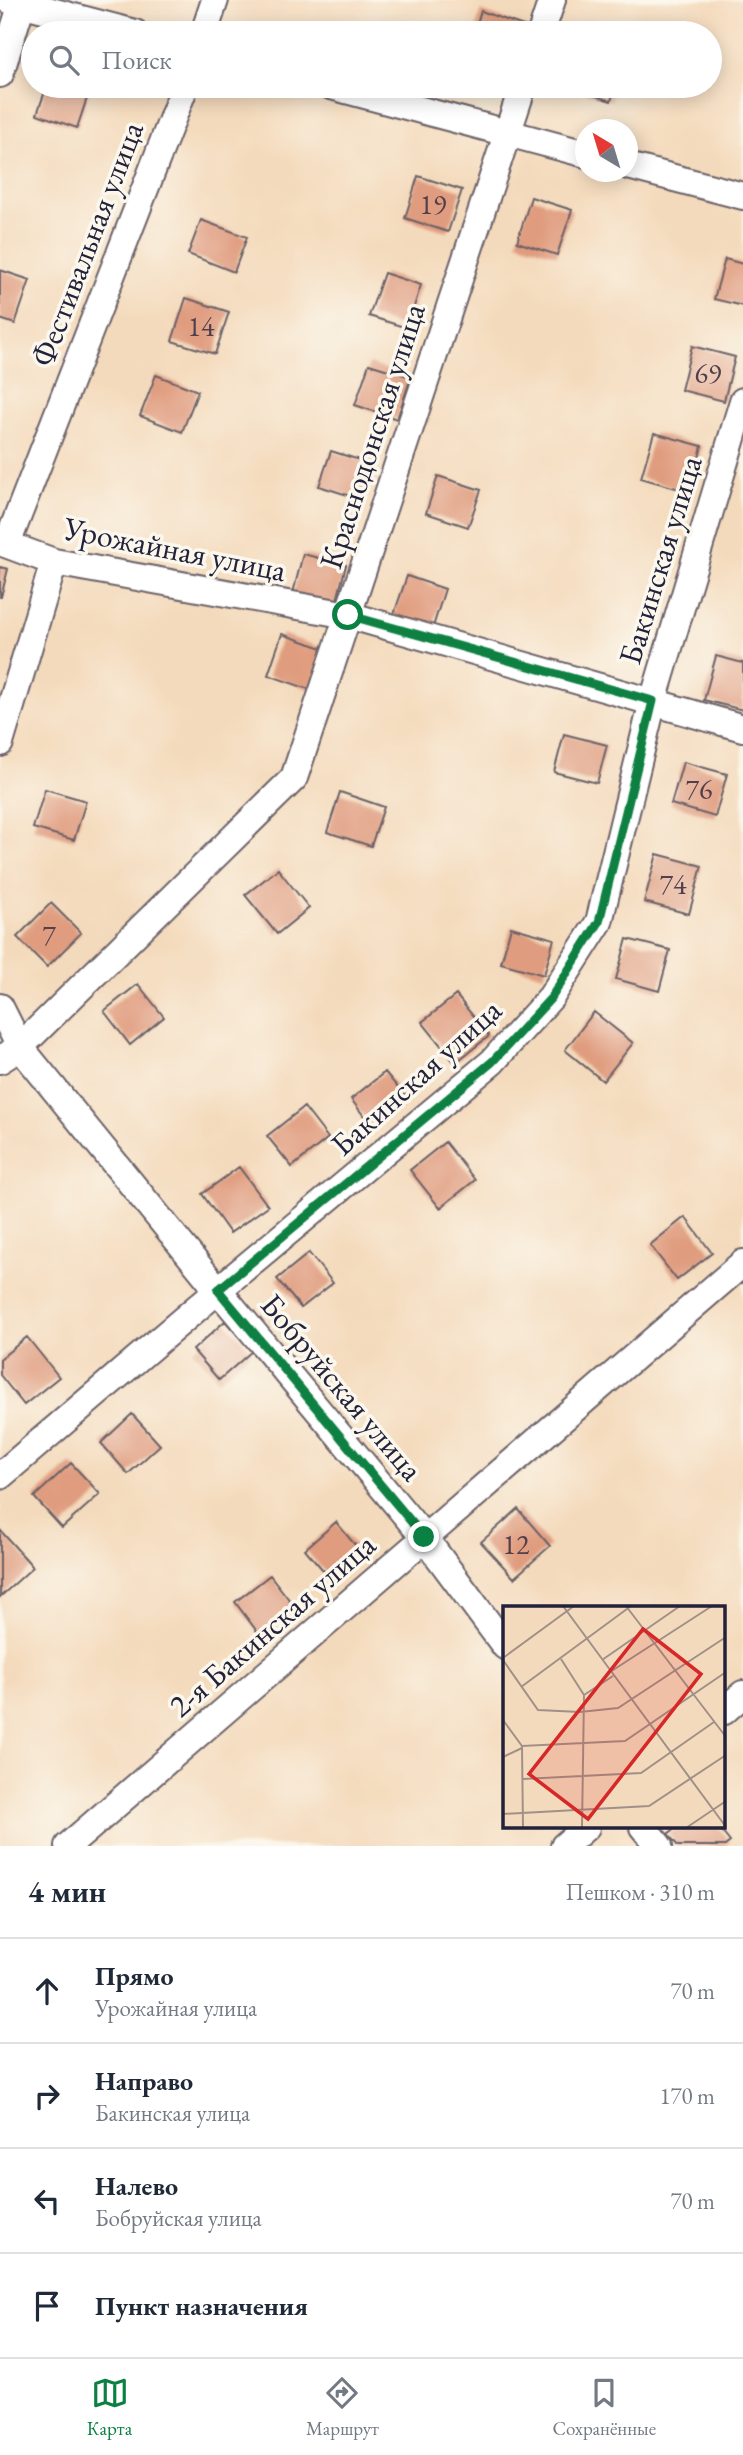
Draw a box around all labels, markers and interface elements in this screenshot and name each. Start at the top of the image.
search box [21,21,722,98]
icon: search [45,41,83,79]
text: Поиск [101,43,172,77]
street label: Фестивальная улица [21,116,153,372]
north arrow [575,119,638,182]
house number: 19 [420,186,446,222]
street label: Краснодонская улица [309,298,435,574]
house number: 14 [188,308,215,344]
house number: 69 [695,355,721,391]
street label: Бакинская улица [608,450,712,669]
street label: Урожайная улица [59,507,290,591]
route start [332,599,363,630]
house number: 76 [686,771,712,807]
house number: 74 [660,866,687,902]
house number: 7 [42,917,56,953]
street label: Бакинская улица [322,989,510,1165]
street label: Бобруйская улица [251,1285,433,1490]
route end [408,1521,439,1552]
street label: 2-я Бакинская улица [160,1523,384,1726]
house number: 12 [503,1526,530,1562]
inset map [503,1606,726,1828]
text: 4 мин [28,1872,106,1911]
text: Пешком · 310 m [566,1877,715,1907]
text: Прямо [95,1959,174,1993]
icon: ahead [28,1972,66,2010]
text: 70 m [670,1976,715,2006]
text: Урожайная улица [95,1993,257,2023]
text: Направо [95,2064,193,2098]
icon: right [28,2077,66,2115]
text: 170 m [659,2081,715,2111]
text: Бакинская улица [95,2098,250,2128]
text: Налево [95,2169,178,2203]
icon: left [28,2182,66,2220]
text: 70 m [670,2186,715,2216]
text: Бобруйская улица [95,2203,262,2233]
icon: arrive [28,2287,66,2325]
text: Пункт назначения [95,2289,308,2323]
tab: Карта [87,2374,132,2441]
tab: Маршрут [306,2374,379,2441]
tab: Сохранённые [553,2374,656,2441]

